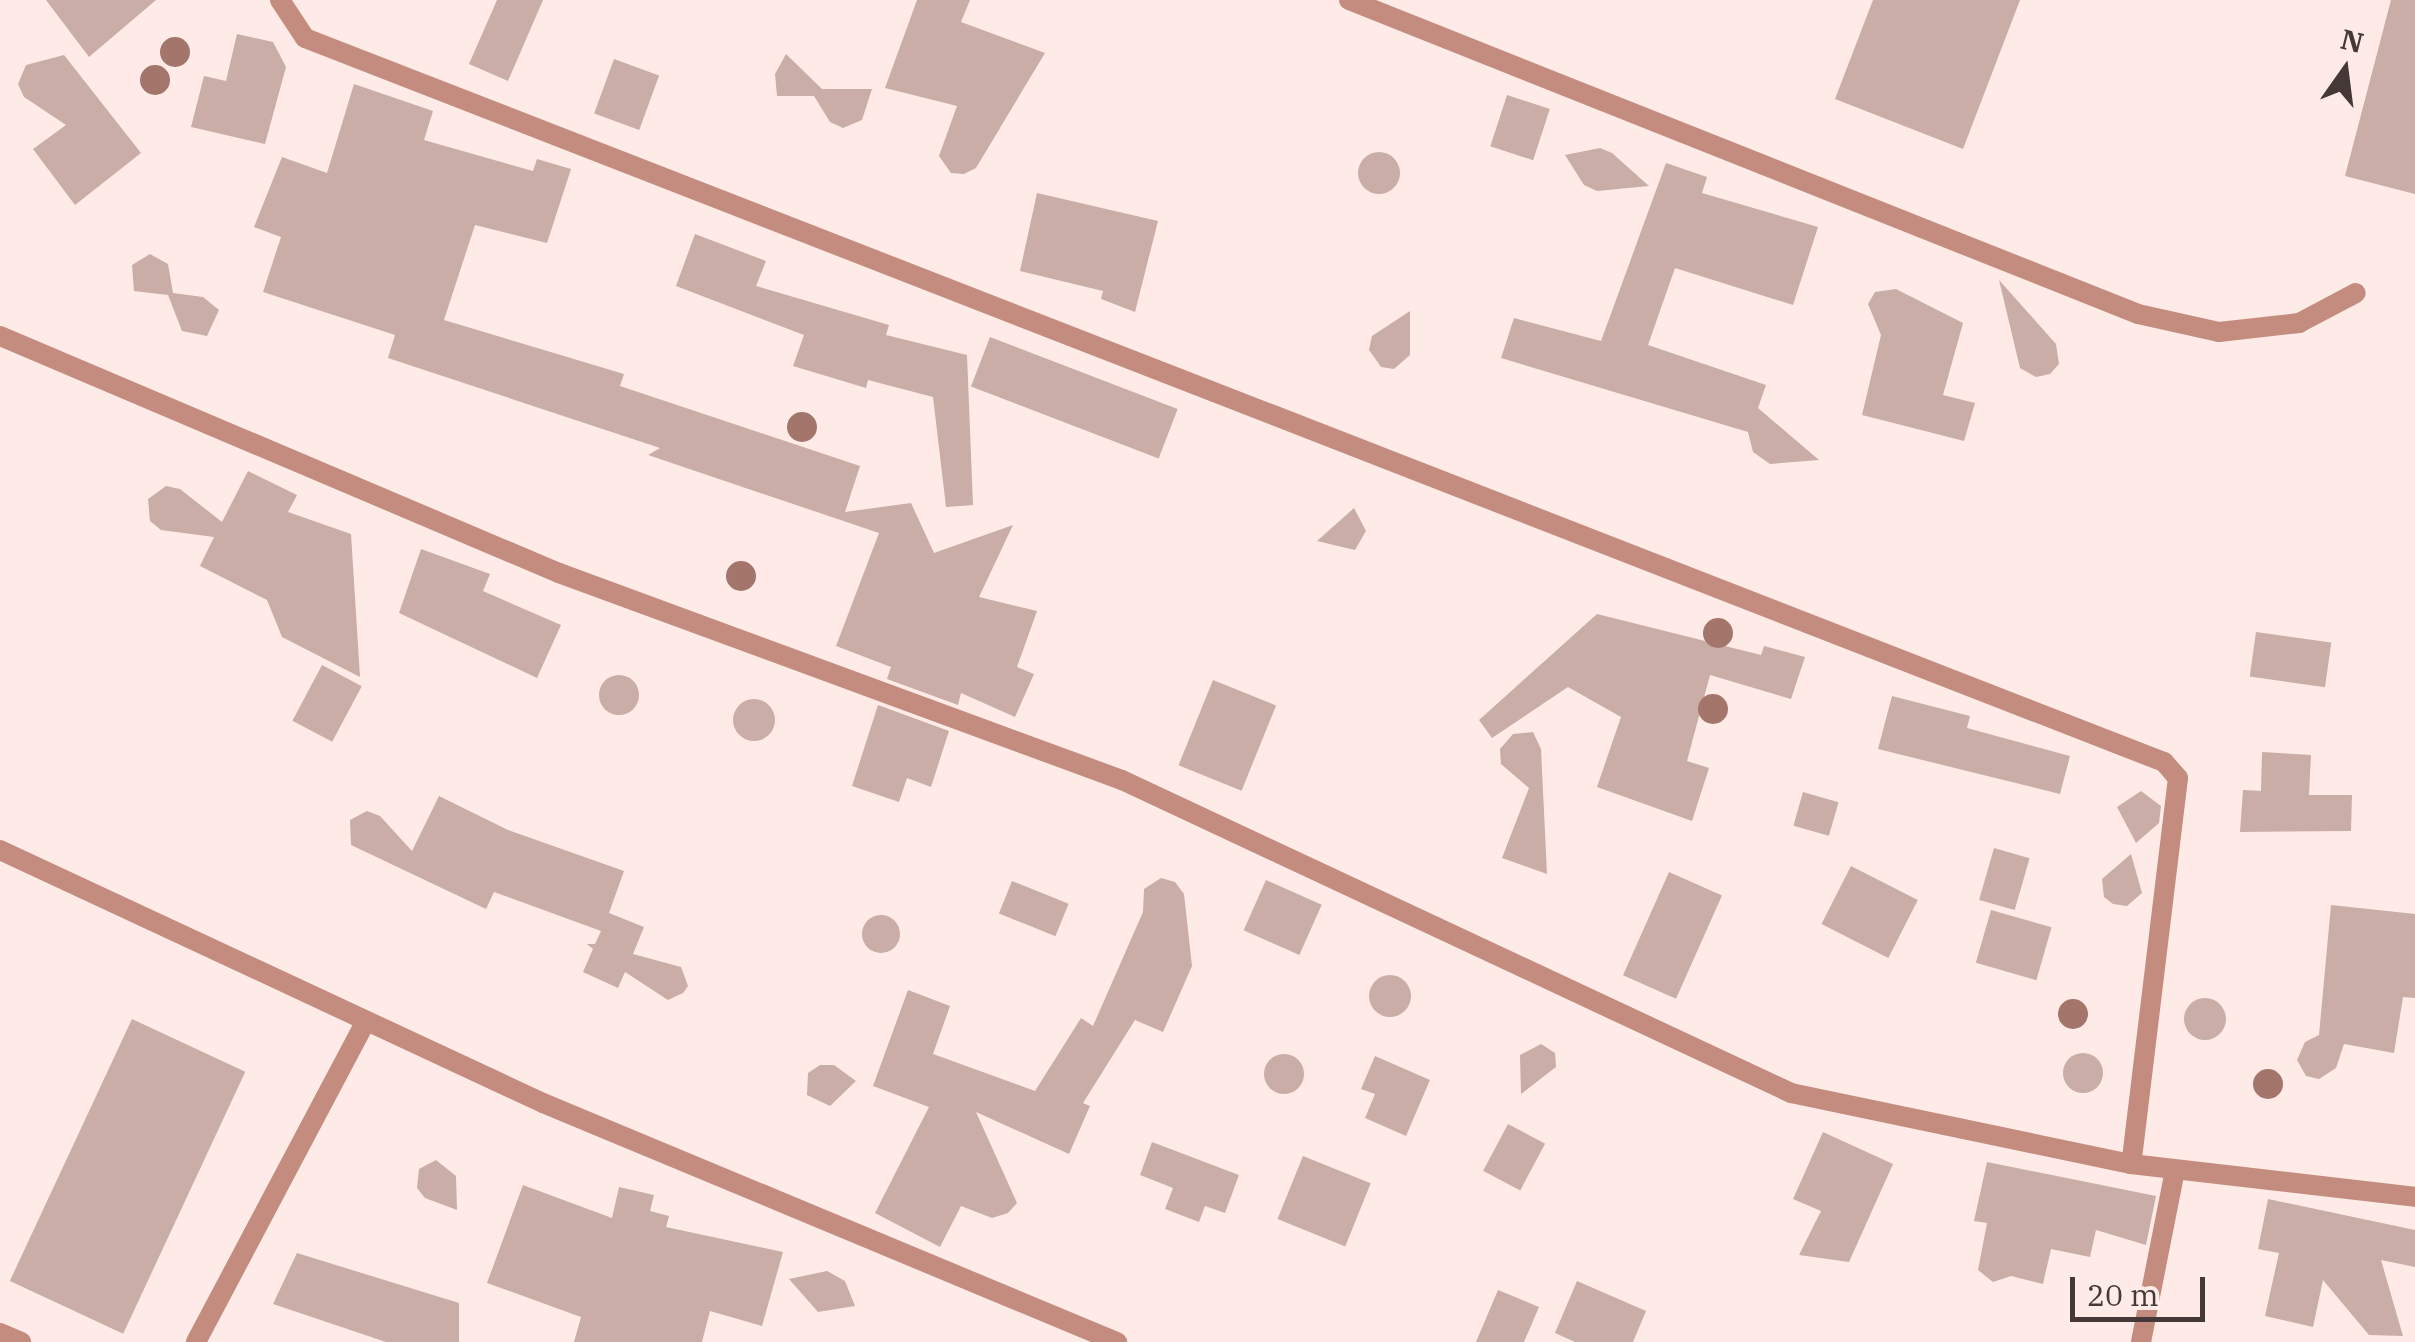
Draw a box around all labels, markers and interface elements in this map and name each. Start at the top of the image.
north arrow [2295,20,2395,120]
text: N [2337,20,2368,61]
scale bar [2075,1257,2210,1319]
text: 20 m [2087,1275,2159,1314]

